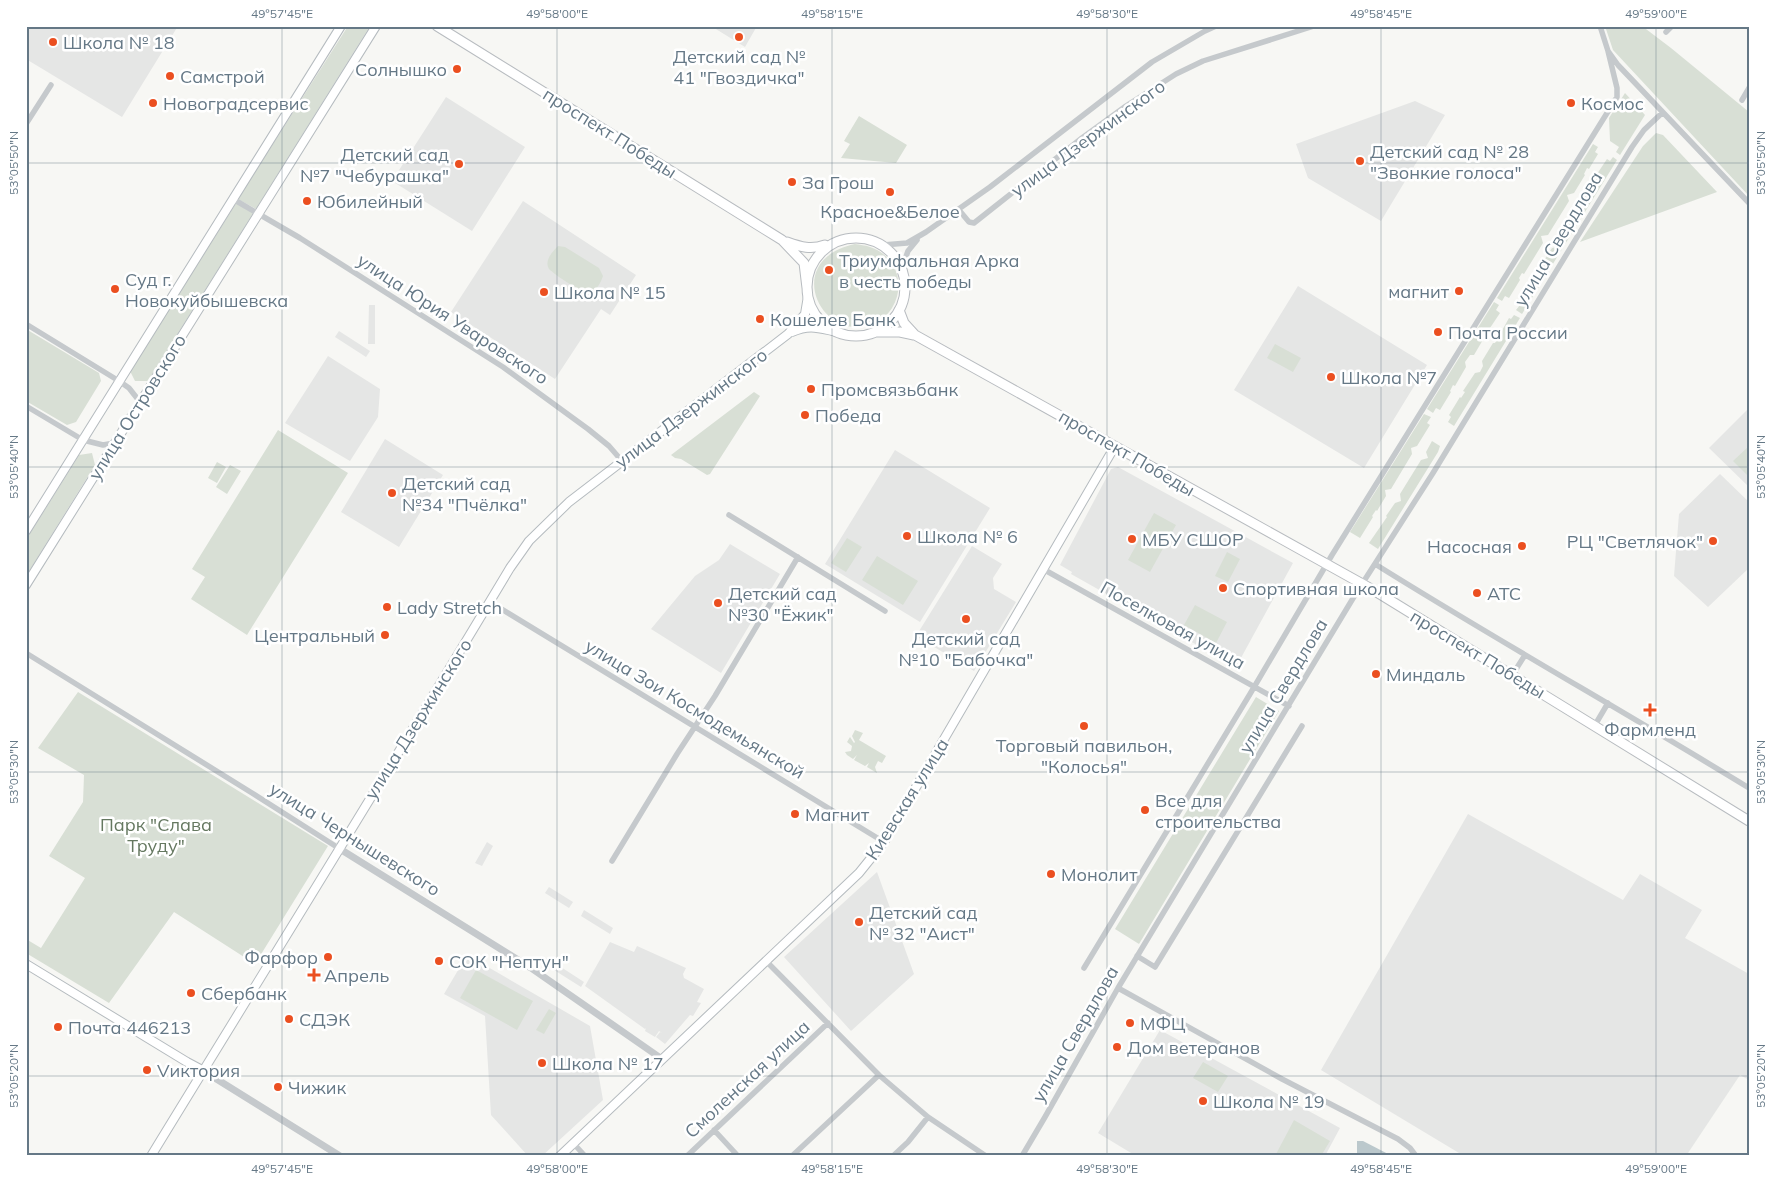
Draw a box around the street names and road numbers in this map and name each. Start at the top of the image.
street label: улица Дзержинского [1006,74,1170,202]
street label: проспект Победы [539,83,681,183]
street label: улица Свердлова [1509,167,1607,311]
street label: улица Юрия Уваровского [353,249,553,389]
street label: улица Островского [83,330,191,484]
street label: улица Дзержинского [610,343,772,473]
street label: проспект Победы [1055,405,1199,501]
street label: Поселковая улица [1097,576,1249,674]
street label: проспект Победы [1406,605,1550,703]
street label: улица Свердлова [1234,614,1332,758]
street label: улица Дзержинского [359,634,477,804]
street label: улица Зои Космодемьянской [581,634,809,784]
street label: Киевская улица [860,734,954,864]
street label: улица Чернышевского [265,777,445,901]
street label: улица Свердлова [1027,962,1123,1106]
street label: Смоленская улица [680,1015,814,1143]

